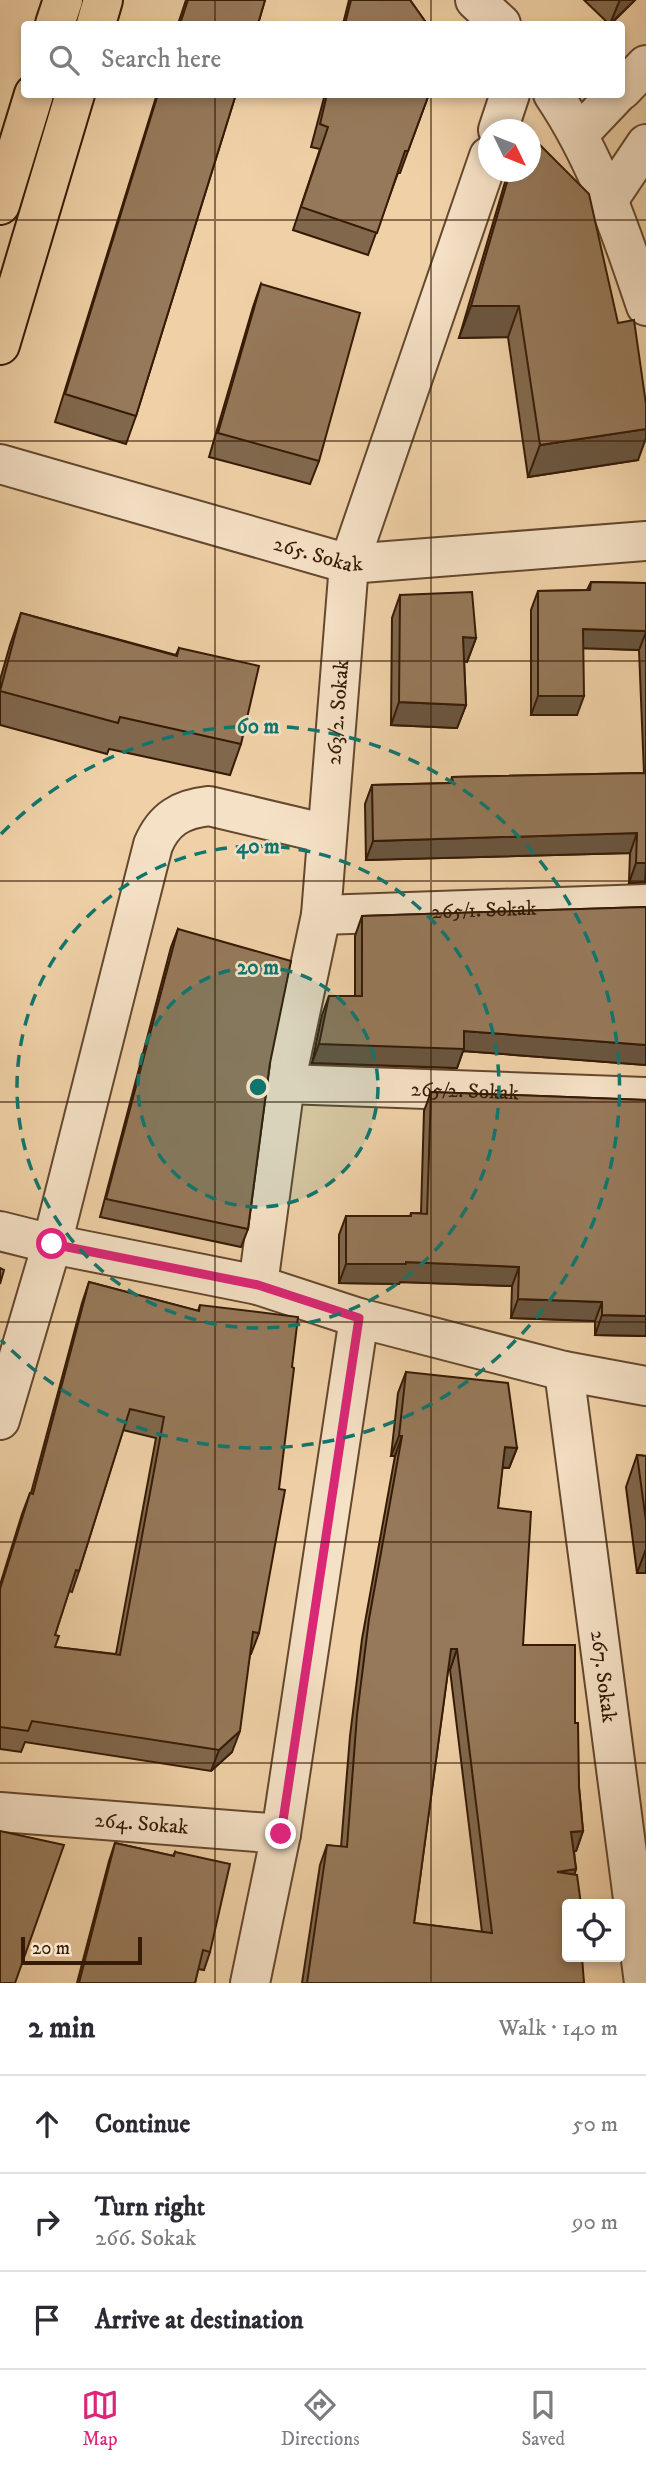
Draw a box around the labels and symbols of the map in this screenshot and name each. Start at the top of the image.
north arrow [478,119,541,182]
street label: 265. Sokak [270,531,364,578]
street label: 263/2. Sokak [321,658,355,766]
text: 60 m [237,714,279,740]
text: 40 m [236,834,280,860]
street label: 265/1. Sokak [431,896,538,925]
text: 20 m [237,955,279,981]
centre of rings [246,1075,270,1099]
street label: 265/2. Sokak [410,1077,520,1106]
route start [36,1228,67,1259]
street label: 267. Sokak [584,1629,622,1725]
street label: 264. Sokak [93,1807,190,1841]
route end [265,1818,296,1849]
scale bar [21,1934,142,1966]

